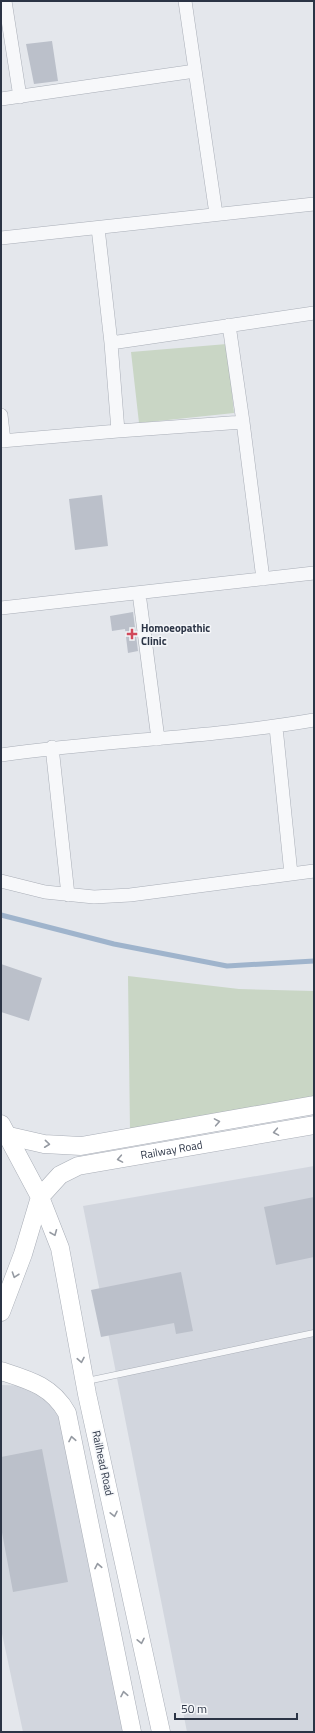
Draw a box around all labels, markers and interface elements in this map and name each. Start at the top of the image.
place label: Homoeopathic Clinic [141,620,210,649]
marker: Homoeopathic Clinic [126,628,138,640]
one-way arrow [213,1118,220,1127]
one-way arrow [272,1127,279,1136]
street label: Railway Road [139,1136,204,1163]
one-way arrow [44,1139,50,1148]
one-way arrow [117,1154,123,1163]
one-way arrow [50,1229,58,1236]
one-way arrow [12,1272,20,1279]
one-way arrow [76,1357,85,1363]
street label: Railhead Road [88,1429,118,1497]
one-way arrow [69,1436,77,1442]
one-way arrow [109,1511,117,1517]
one-way arrow [94,1563,103,1569]
one-way arrow [137,1638,145,1644]
one-way arrow [120,1691,128,1697]
scale bar [175,1695,297,1721]
text: 50 m [181,1699,207,1718]

